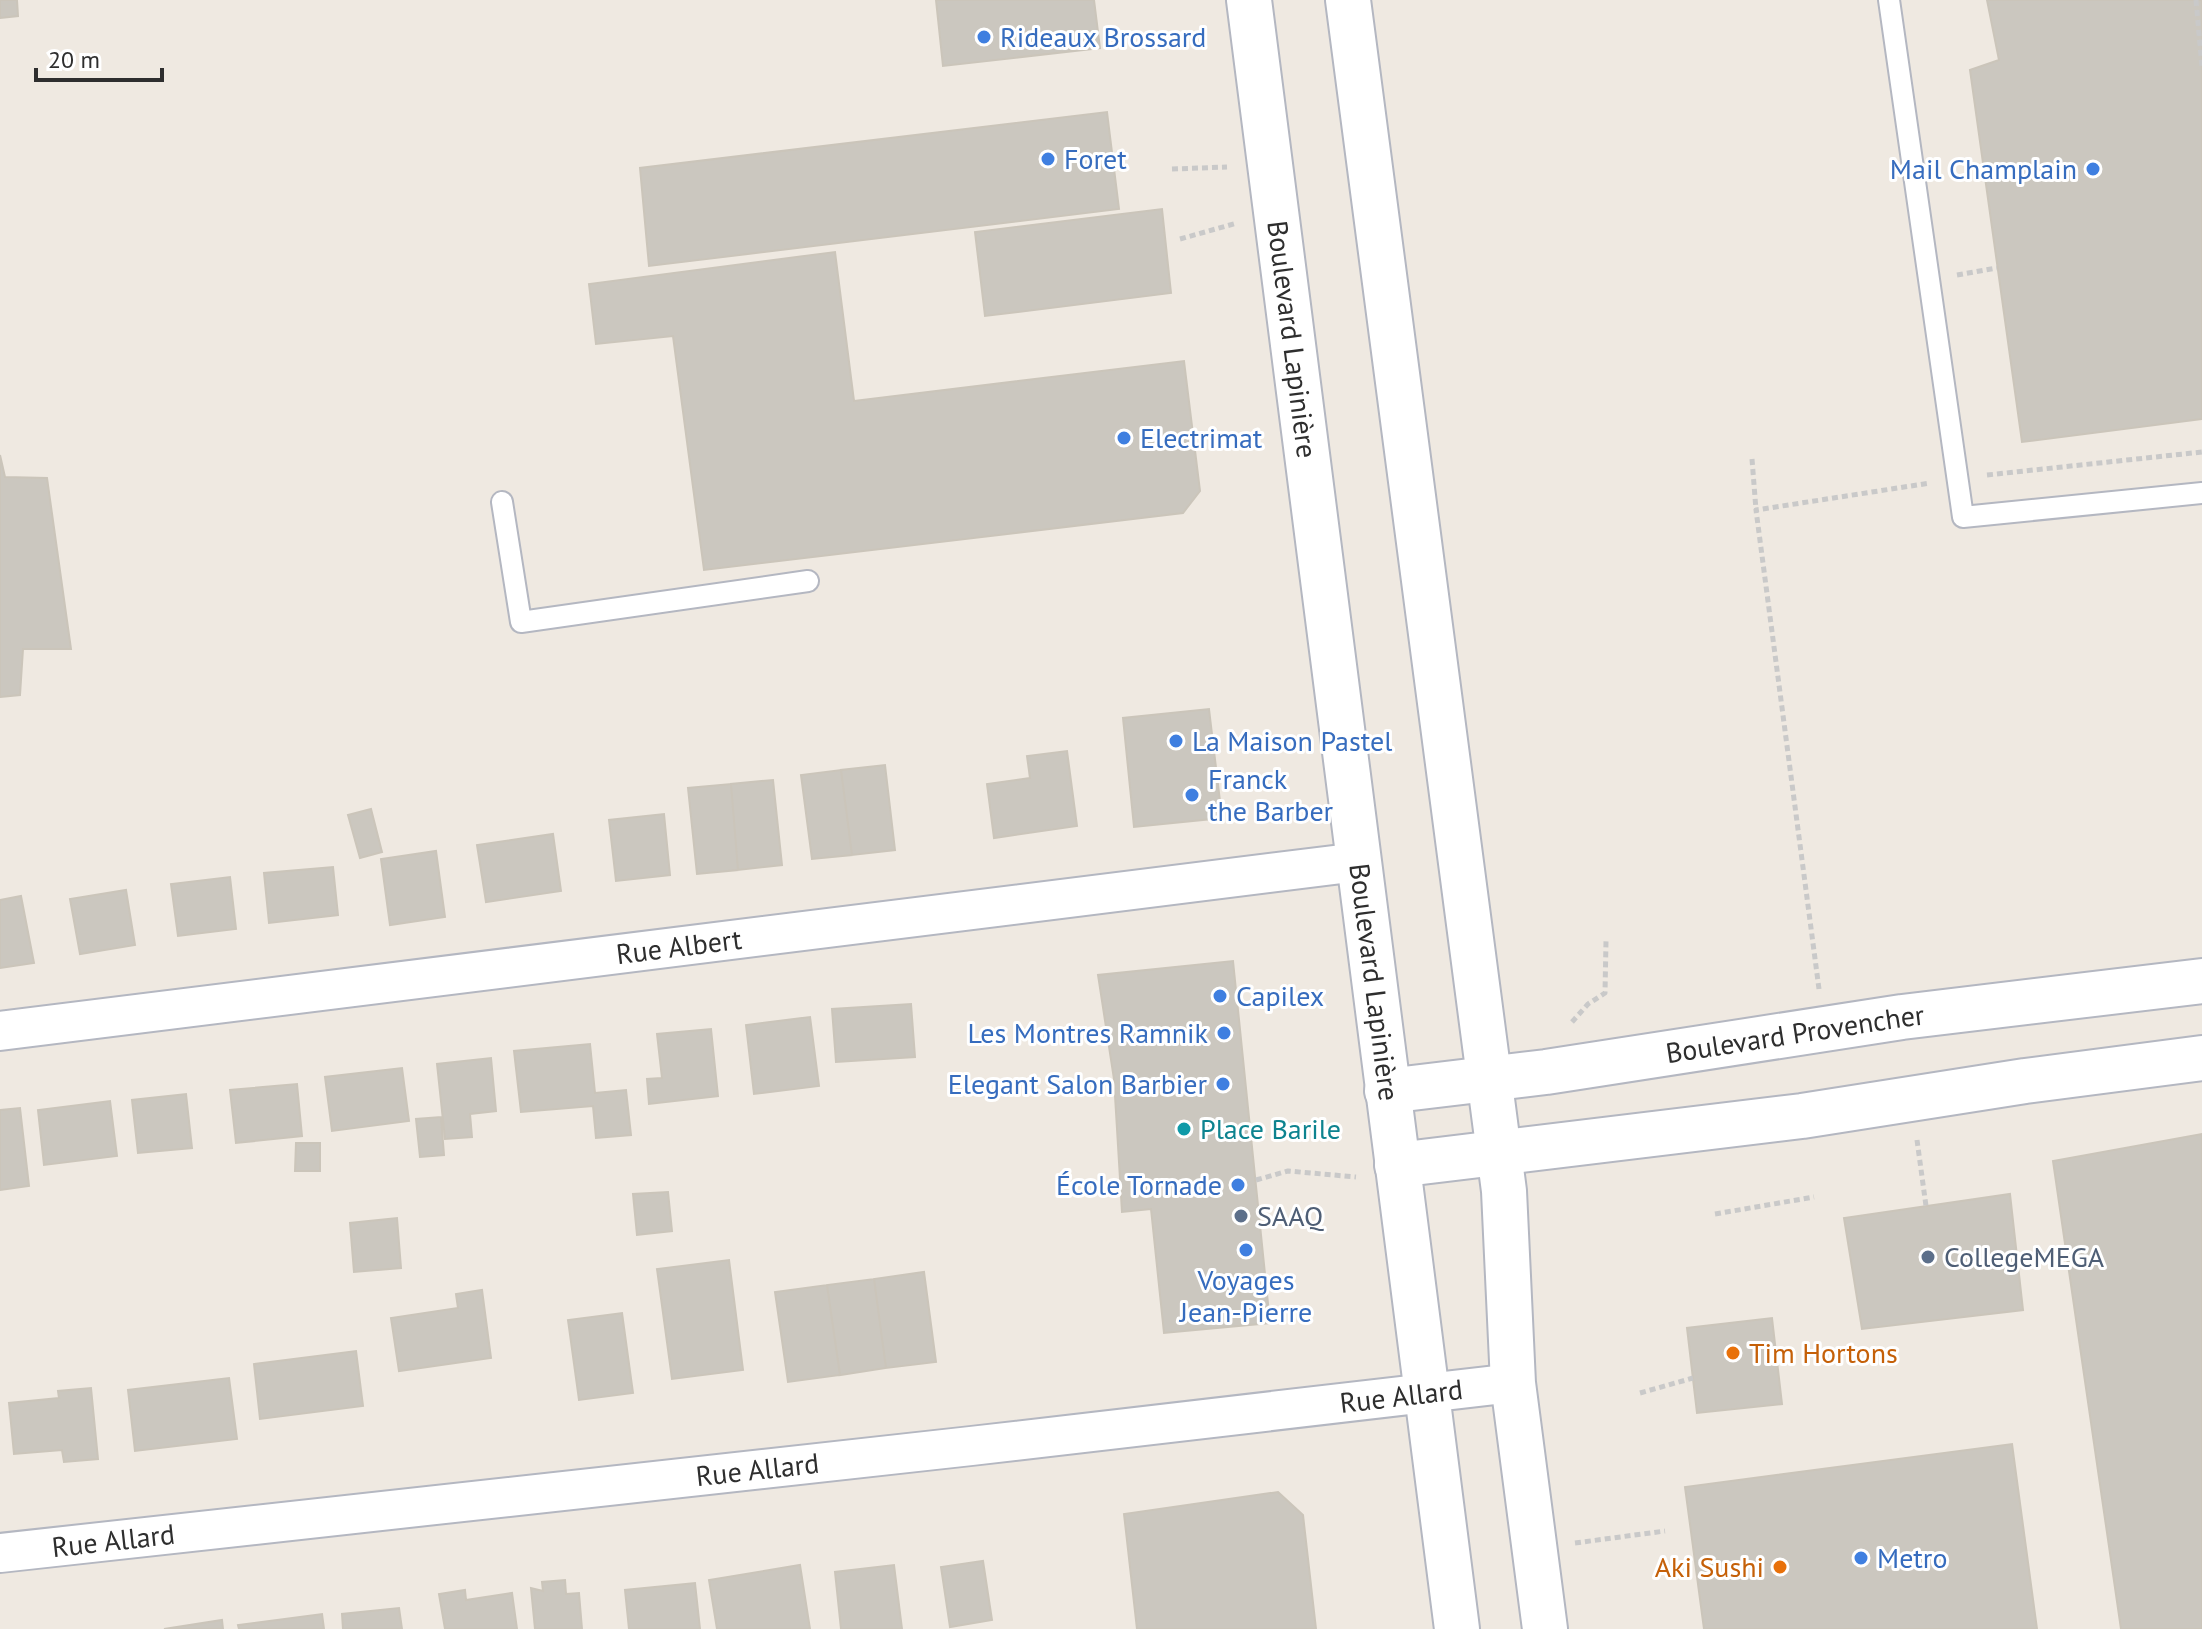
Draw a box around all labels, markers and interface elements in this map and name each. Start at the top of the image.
place label: Rideaux Brossard [1000,18,1206,55]
marker: Rideaux Brossard [975,28,993,46]
scale bar [36,32,162,82]
text: 20 m [48,44,100,75]
place label: Foret [1064,140,1127,177]
marker: Foret [1039,150,1057,168]
place label: Mail Champlain [1890,150,2077,187]
marker: Mail Champlain [2084,160,2102,178]
street label: Boulevard Lapinière [1259,218,1326,460]
place label: Electrimat [1140,419,1263,456]
marker: Electrimat [1115,429,1133,447]
place label: La Maison Pastel [1192,722,1392,759]
marker: La Maison Pastel [1167,732,1185,750]
place label: Franck the Barber [1208,760,1334,829]
marker: Franck the Barber [1183,786,1201,804]
street label: Boulevard Lapinière [1341,861,1408,1103]
street label: Rue Albert [614,920,744,972]
place label: Capilex [1236,977,1324,1014]
marker: Capilex [1211,987,1229,1005]
street label: Boulevard Provencher [1663,995,1927,1071]
place label: Les Montres Ramnik [967,1014,1209,1051]
marker: Les Montres Ramnik [1215,1024,1233,1042]
place label: Elegant Salon Barbier [948,1065,1207,1102]
marker: Elegant Salon Barbier [1214,1075,1232,1093]
place label: Place Barile [1200,1110,1341,1147]
marker: Place Barile [1175,1120,1193,1138]
place label: École Tornade [1056,1166,1222,1203]
marker: École Tornade [1229,1176,1247,1194]
place label: SAAQ [1257,1197,1324,1234]
marker: SAAQ [1232,1207,1250,1225]
place label: CollegeMEGA [1944,1238,2105,1275]
marker: Voyages Jean-Pierre [1237,1241,1255,1259]
marker: CollegeMEGA [1919,1248,1937,1266]
place label: Voyages Jean-Pierre [1179,1261,1312,1330]
place label: Tim Hortons [1749,1334,1898,1371]
marker: Tim Hortons [1724,1344,1742,1362]
street label: Rue Allard [1338,1370,1465,1421]
street label: Rue Allard [694,1444,821,1494]
street label: Rue Allard [50,1515,177,1565]
place label: Metro [1877,1539,1947,1576]
place label: Aki Sushi [1655,1548,1764,1585]
marker: Metro [1852,1549,1870,1567]
marker: Aki Sushi [1771,1558,1789,1576]

